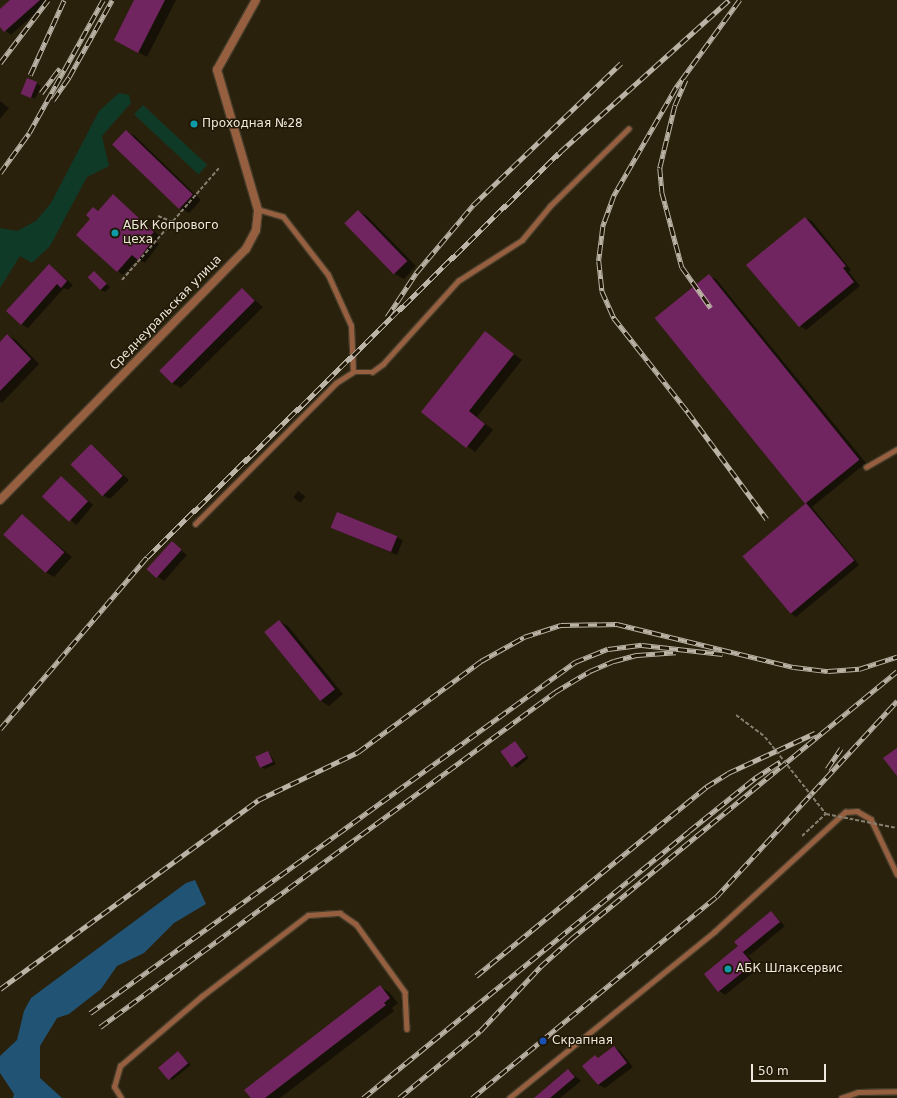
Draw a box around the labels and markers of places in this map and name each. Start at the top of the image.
place label: Проходная №28 [202,117,303,131]
marker: Проходная №28 [189,119,199,129]
place label: АБК Копрового цеха [123,219,219,247]
marker: АБК Копрового цеха [110,228,120,238]
place label: АБК Шлаксервис [736,962,843,976]
marker: АБК Шлаксервис [723,964,733,974]
place label: Скрапная [552,1034,613,1048]
marker: Скрапная [537,1035,549,1047]

